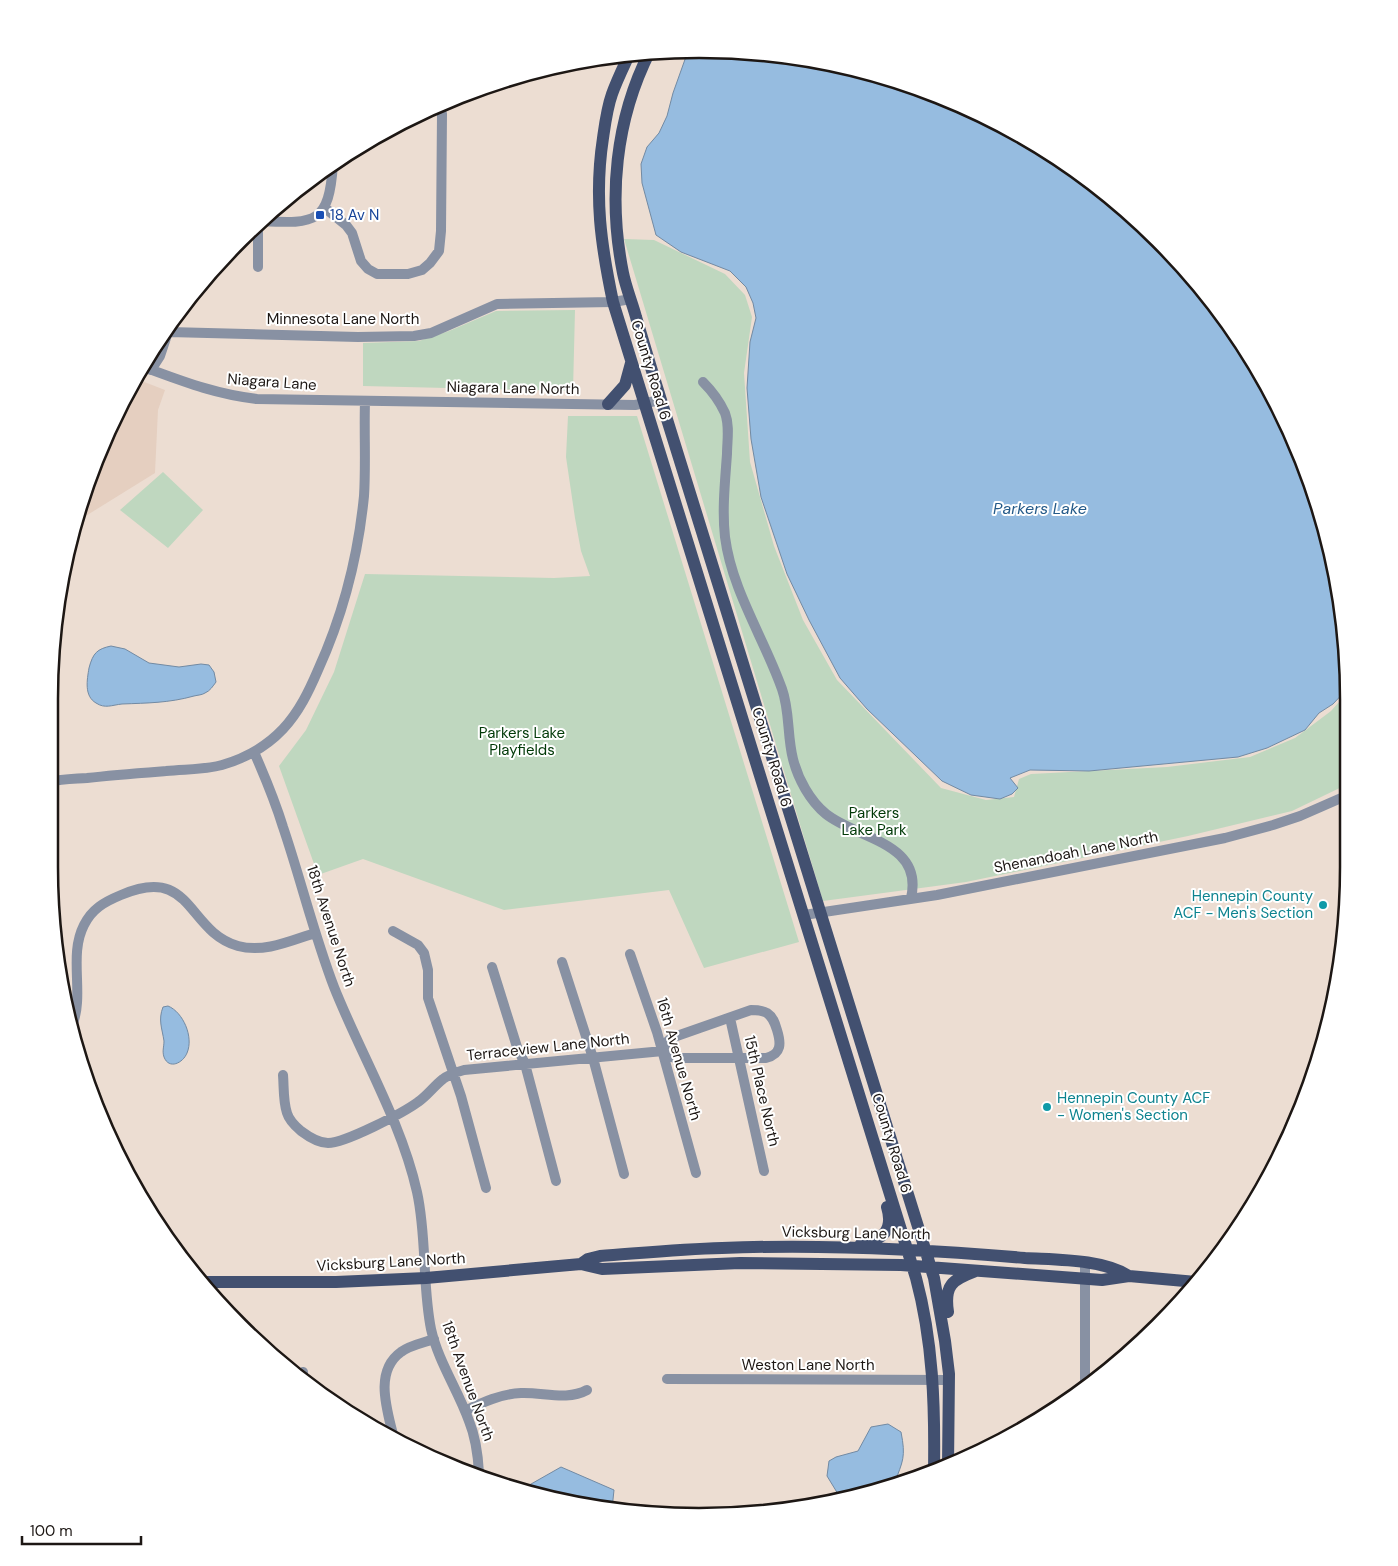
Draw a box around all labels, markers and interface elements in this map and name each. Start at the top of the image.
place label: 18 Av N [330,205,379,225]
marker: 18 Av N [314,209,326,221]
street label: Minnesota Lane North [267,309,419,329]
street label: County Road 6 [626,318,676,422]
street label: Niagara Lane [227,369,317,395]
street label: Niagara Lane North [446,377,580,399]
water label: Parkers Lake [993,498,1087,519]
street label: County Road 6 [747,705,797,809]
park label: Parkers Lake Playfields [479,723,565,760]
park label: Parkers Lake Park [841,803,907,840]
street label: Shenandoah Lane North [992,826,1160,878]
street label: 18th Avenue North [302,863,360,989]
place label: Hennepin County ACF - Men's Section [1173,886,1314,923]
marker: Hennepin County ACF - Men's Section [1317,899,1329,911]
street label: 16th Avenue North [652,995,706,1123]
street label: Terraceview Lane North [466,1029,630,1065]
street label: 15th Place North [740,1034,784,1148]
place label: Hennepin County ACF - Women's Section [1057,1088,1210,1125]
street label: County Road 6 [867,1091,917,1195]
marker: Hennepin County ACF - Women's Section [1041,1101,1053,1113]
street label: Vicksburg Lane North [781,1222,931,1244]
street label: Vicksburg Lane North [316,1248,466,1276]
street label: 18th Avenue North [437,1318,499,1444]
street label: Weston Lane North [741,1355,875,1375]
scale bar [22,1514,141,1546]
text: 100 m [30,1521,73,1541]

